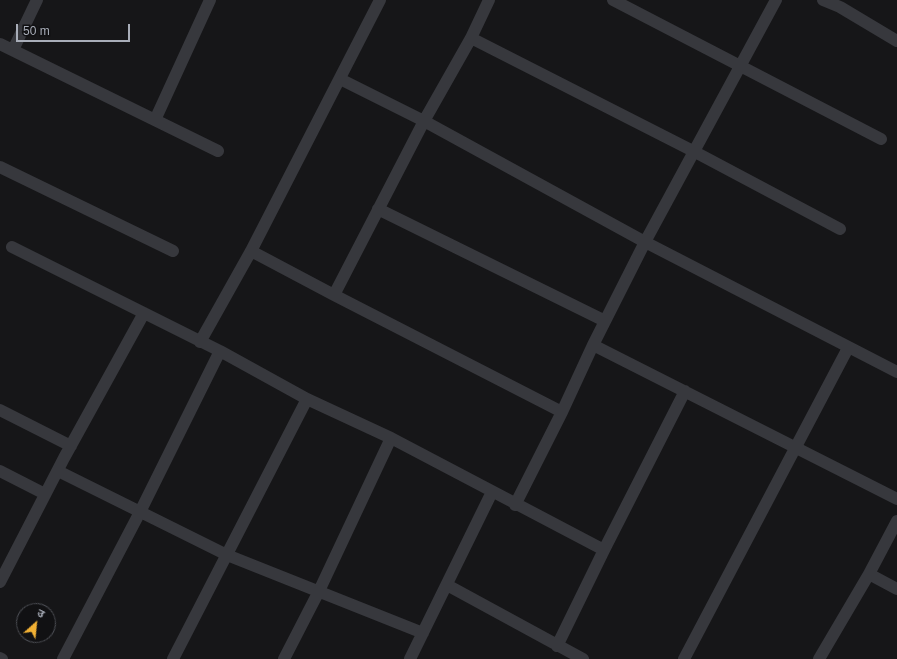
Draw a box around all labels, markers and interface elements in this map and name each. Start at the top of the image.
scale bar [18,16,132,42]
text: 50 m [23,24,50,38]
north arrow [16,603,56,643]
text: उ [35,606,47,620]

